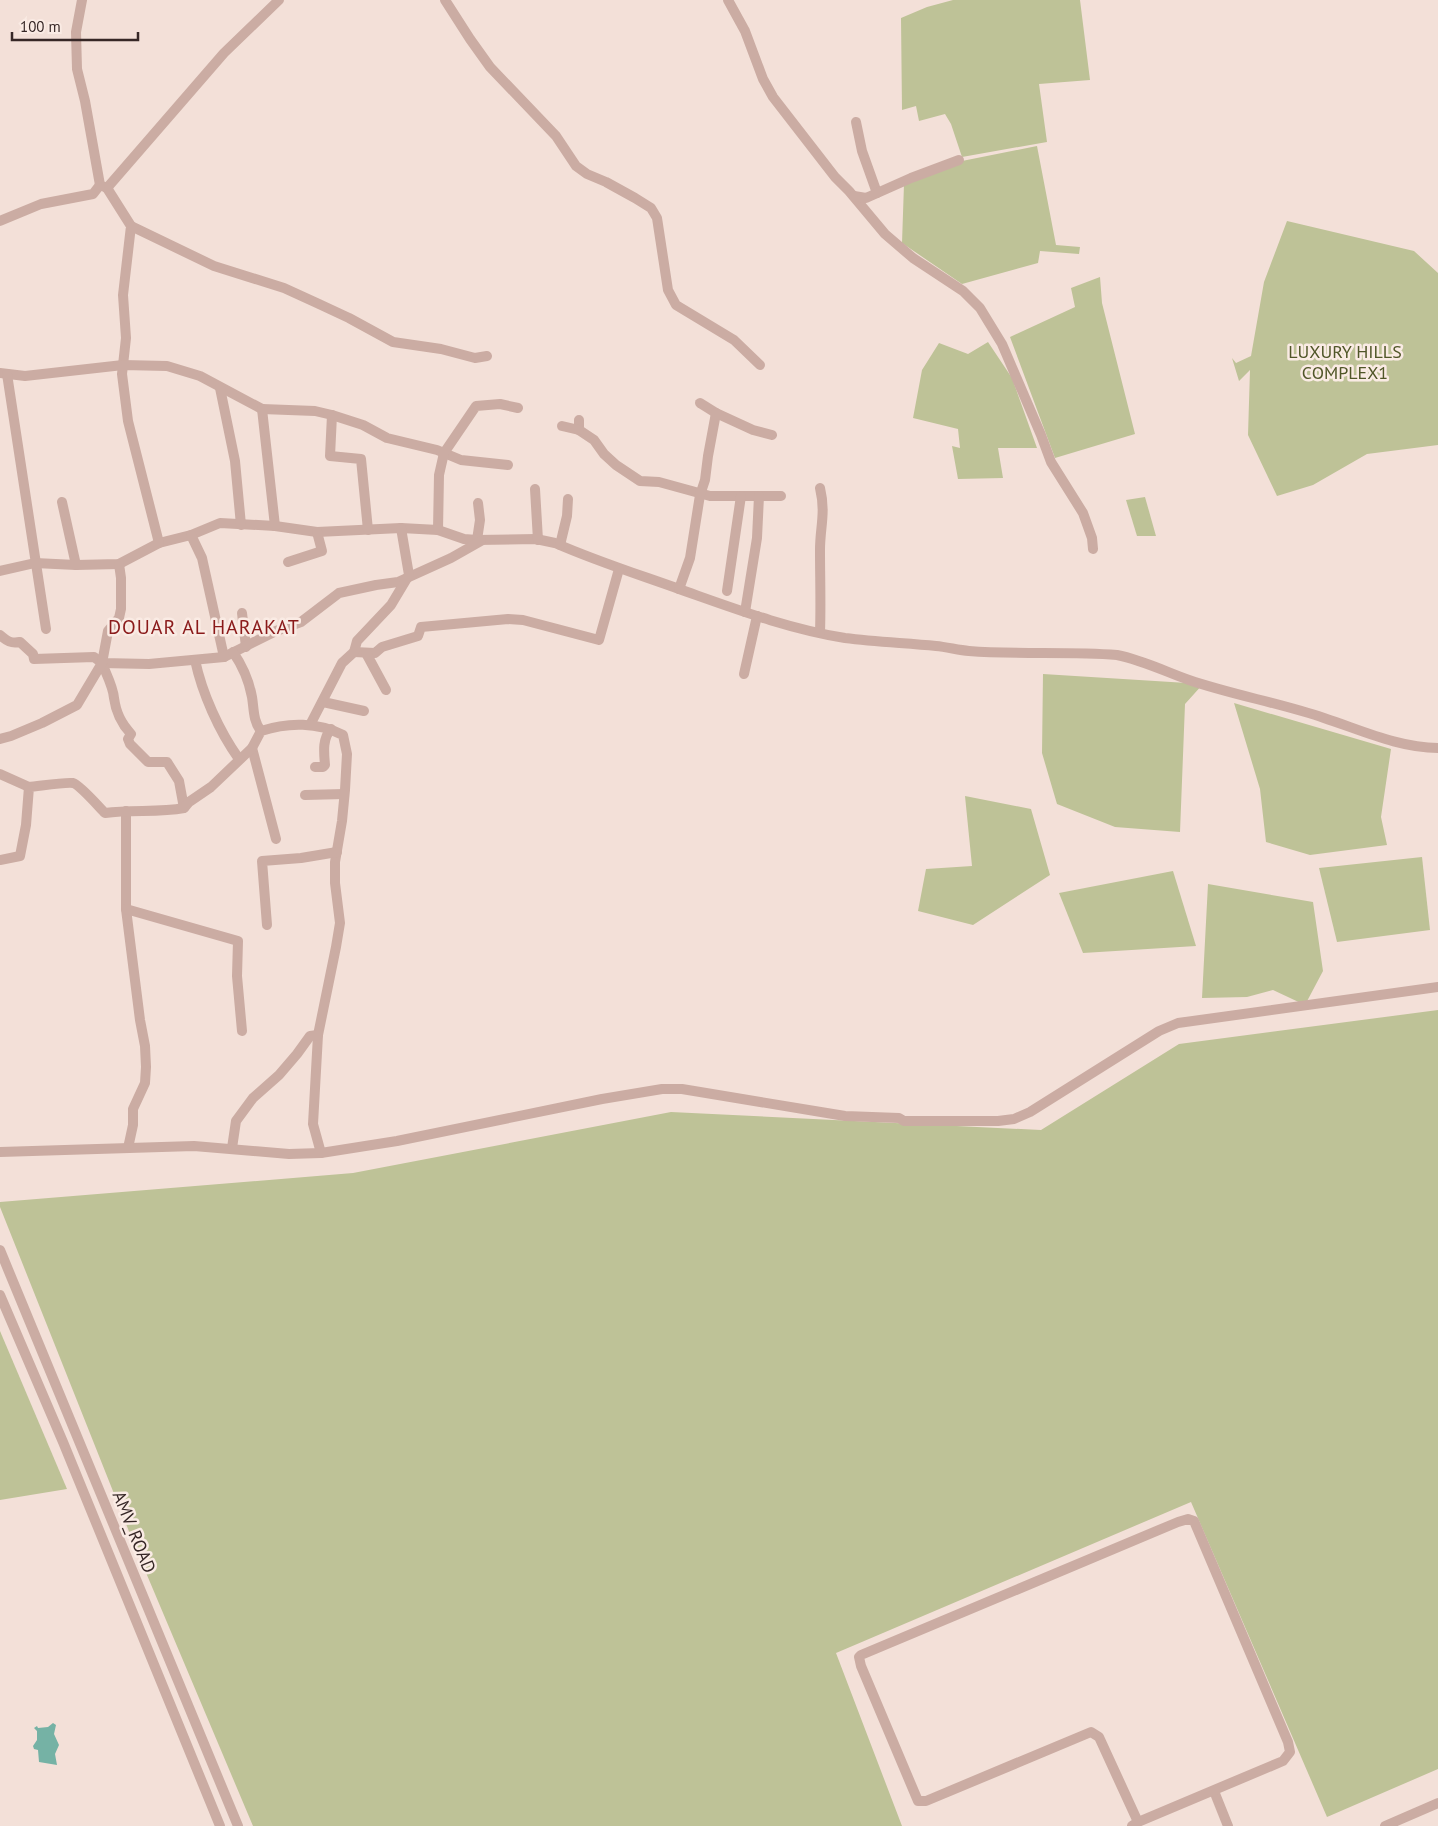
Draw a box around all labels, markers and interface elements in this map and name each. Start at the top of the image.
scale bar [12,10,139,42]
text: 100 m [20,17,61,36]
park label: LUXURY HILLS COMPLEX1 [1288,340,1402,384]
district label: DOUAR AL HARAKAT [108,614,300,640]
street label: AMV_ROAD [108,1487,161,1576]

